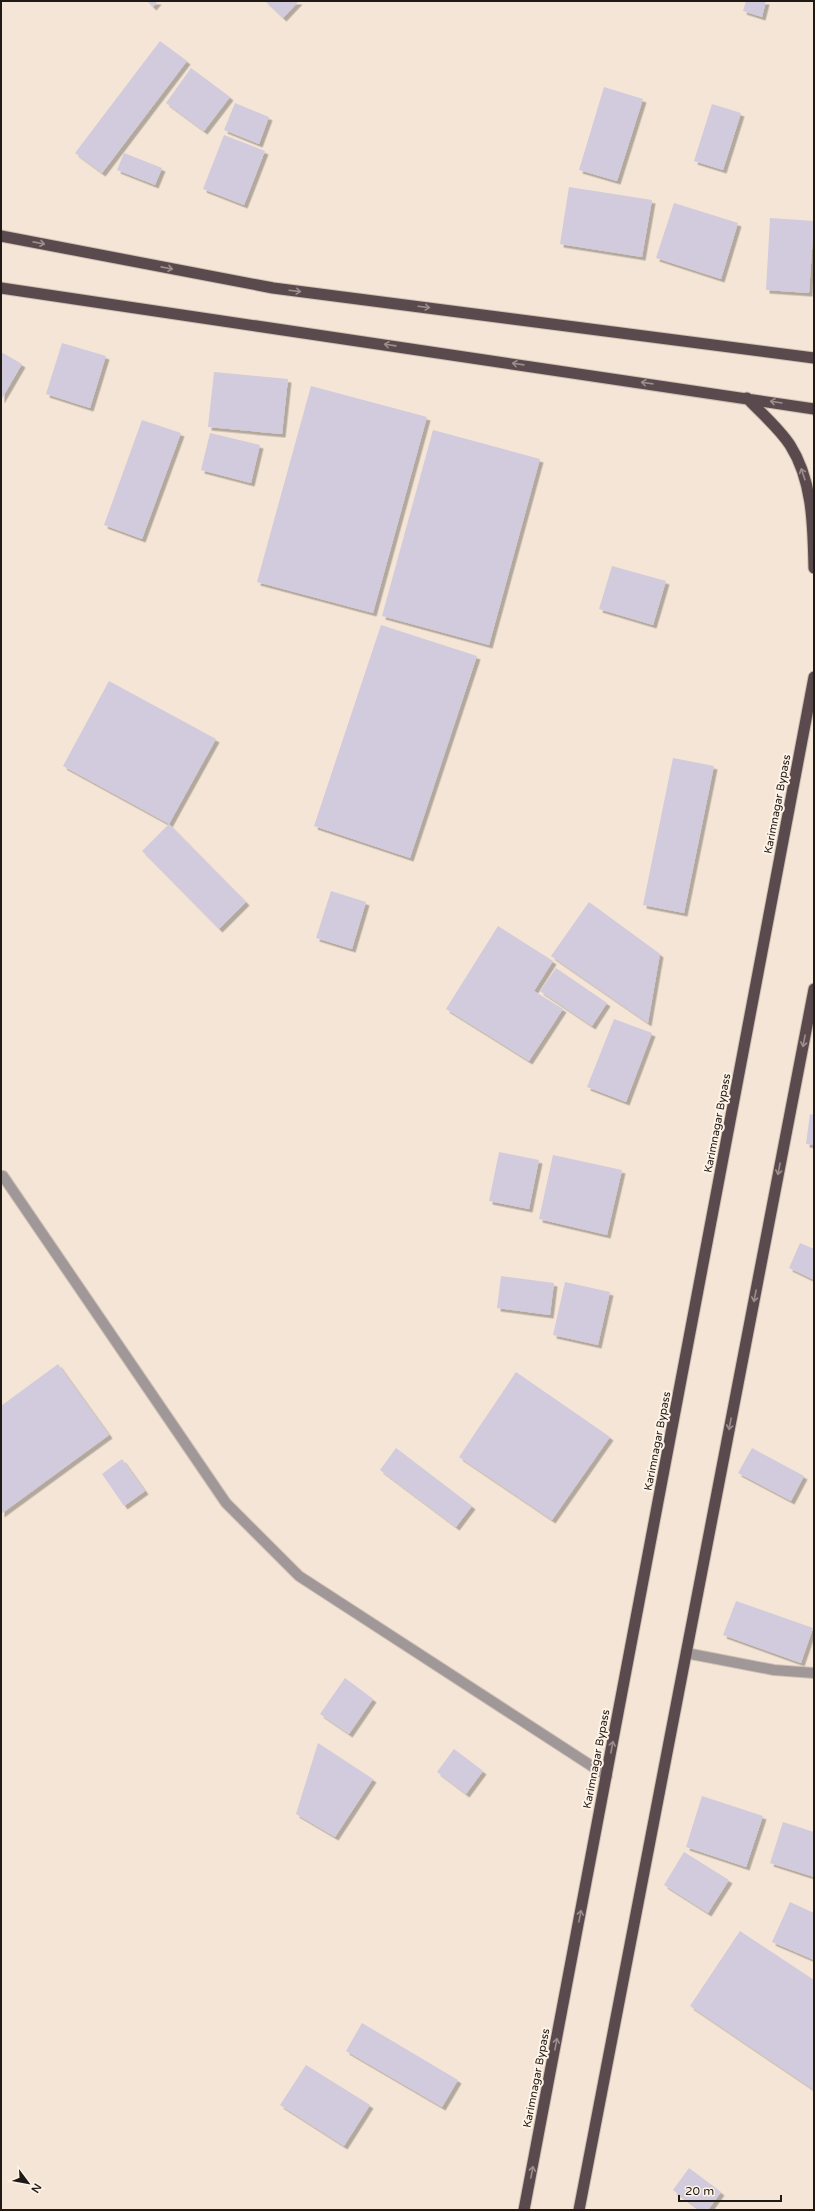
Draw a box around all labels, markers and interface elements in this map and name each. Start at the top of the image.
one-way arrow [32,239,45,247]
one-way arrow [160,264,173,272]
one-way arrow [288,287,301,295]
one-way arrow [417,304,430,311]
one-way arrow [384,341,397,349]
one-way arrow [512,360,525,368]
one-way arrow [641,379,654,387]
one-way arrow [769,398,782,406]
one-way arrow [799,468,807,480]
street label: Karimnagar Bypass [761,753,793,855]
one-way arrow [800,1034,808,1047]
street label: Karimnagar Bypass [701,1072,733,1174]
one-way arrow [775,1162,783,1175]
one-way arrow [750,1290,758,1303]
street label: Karimnagar Bypass [641,1390,673,1492]
one-way arrow [726,1417,734,1430]
street label: Karimnagar Bypass [580,1708,612,1810]
one-way arrow [608,1741,616,1754]
one-way arrow [576,1910,584,1923]
street label: Karimnagar Bypass [520,2027,552,2129]
one-way arrow [552,2038,560,2051]
north arrow [8,2163,48,2203]
one-way arrow [528,2166,536,2179]
scale bar [679,2177,781,2203]
text: N [28,2181,44,2195]
text: 20 m [685,2184,714,2198]

